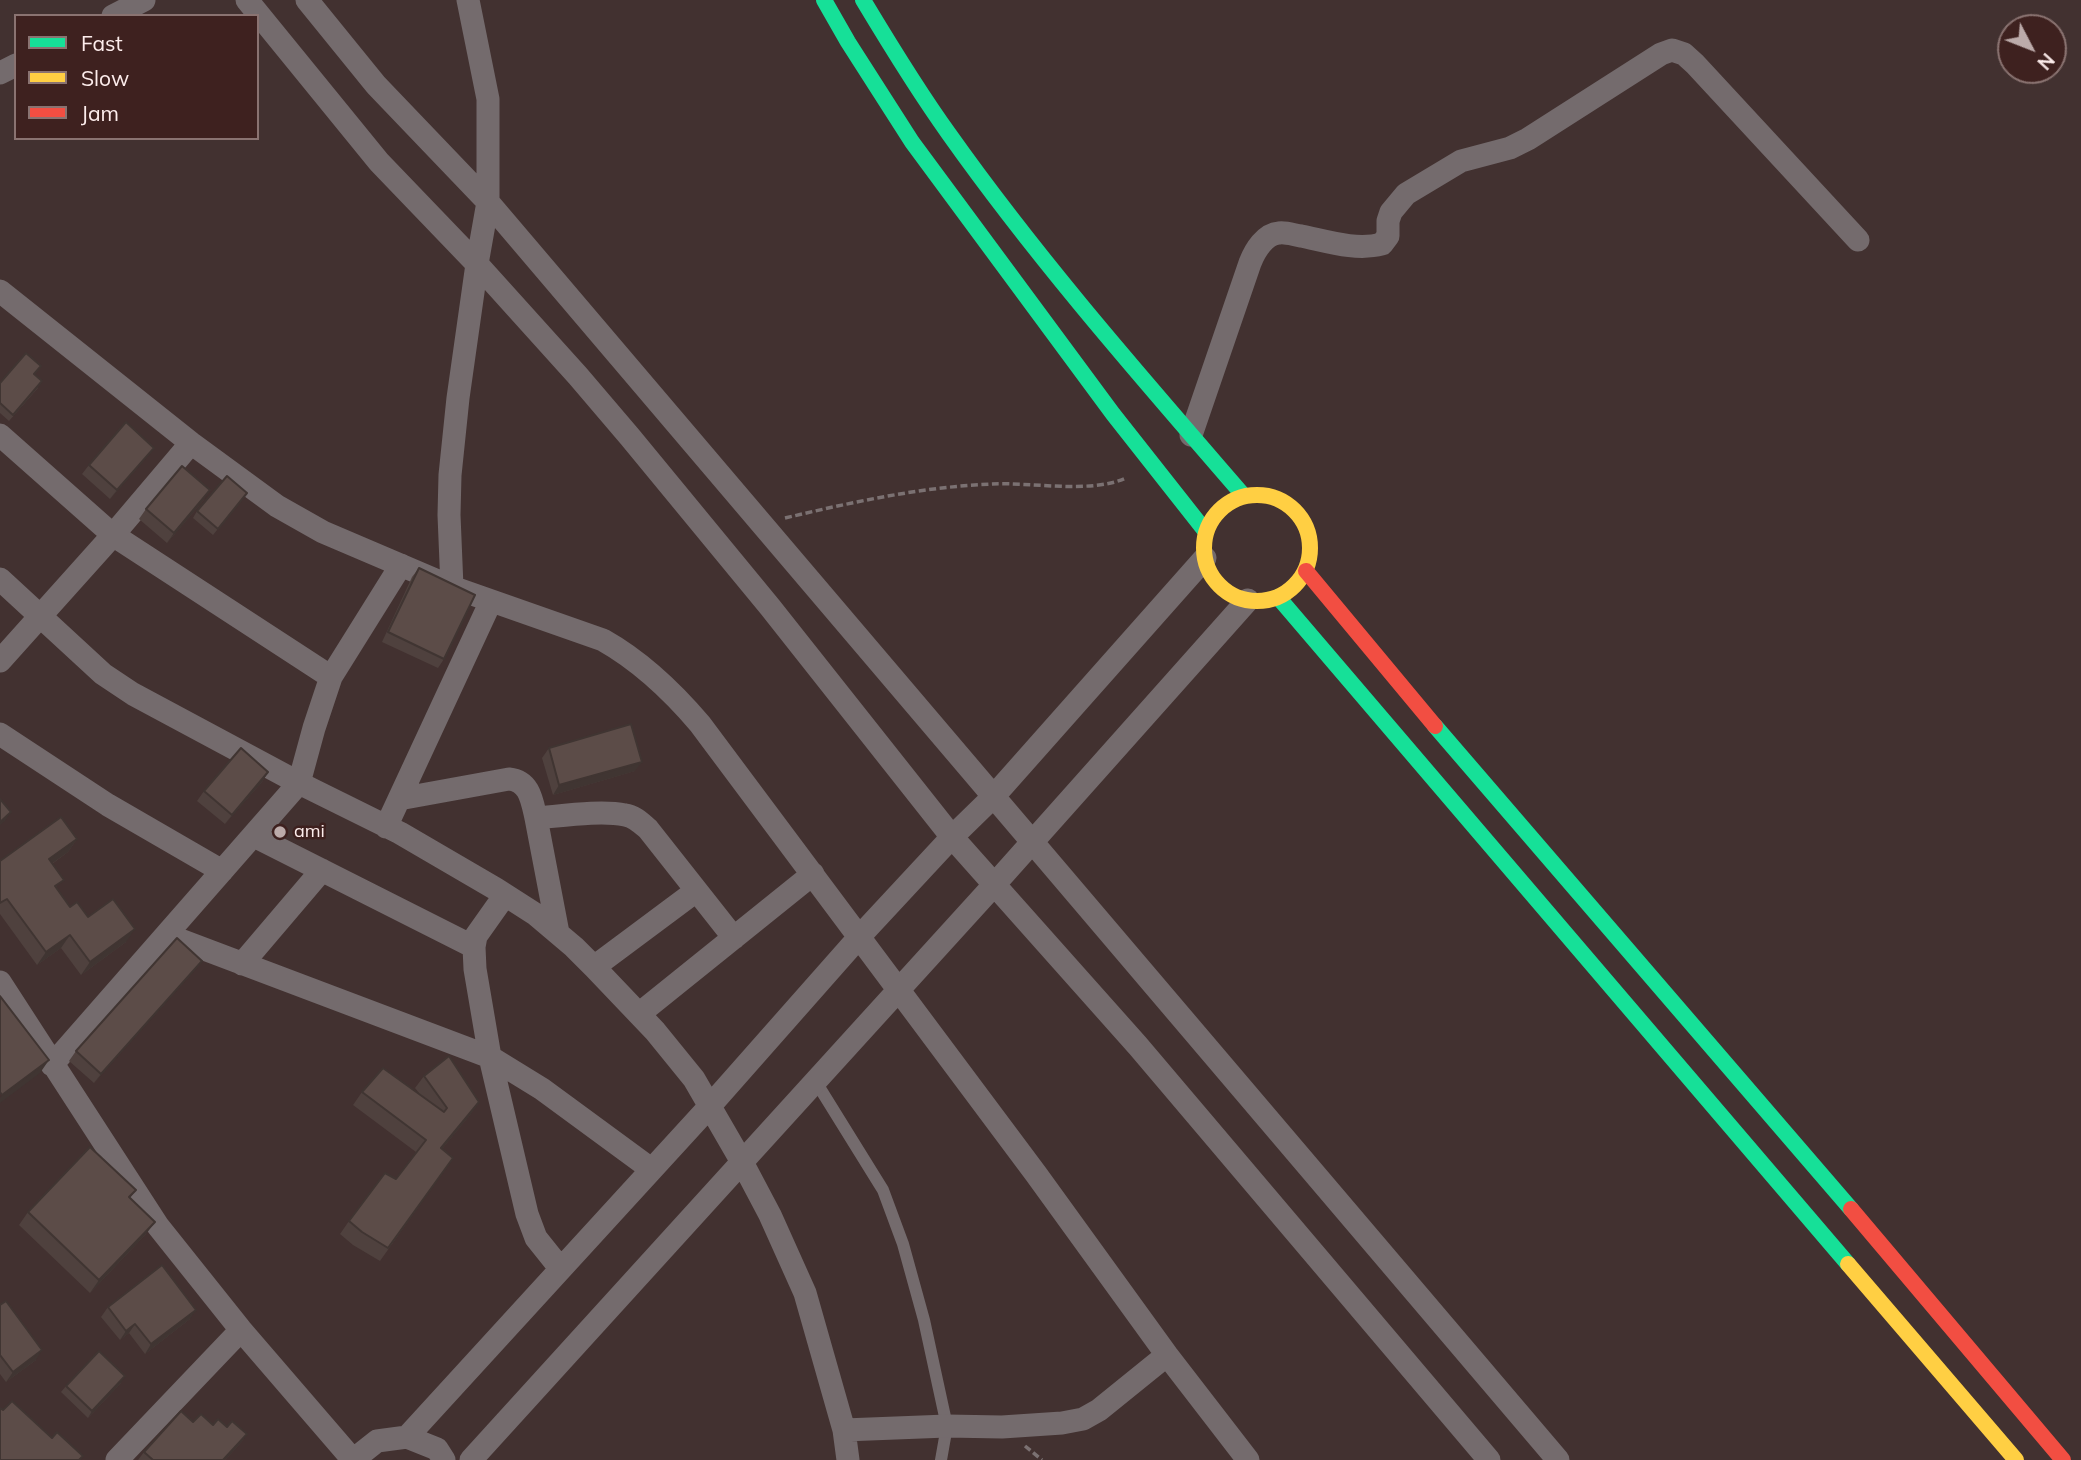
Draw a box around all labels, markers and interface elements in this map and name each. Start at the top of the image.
legend [14,14,259,140]
north arrow [1997,14,2067,84]
text: Fast [81,30,123,56]
text: N [2032,48,2060,75]
text: Slow [81,65,129,91]
text: Jam [81,100,119,126]
place label: ami [294,821,325,843]
marker: ami [272,824,288,840]

